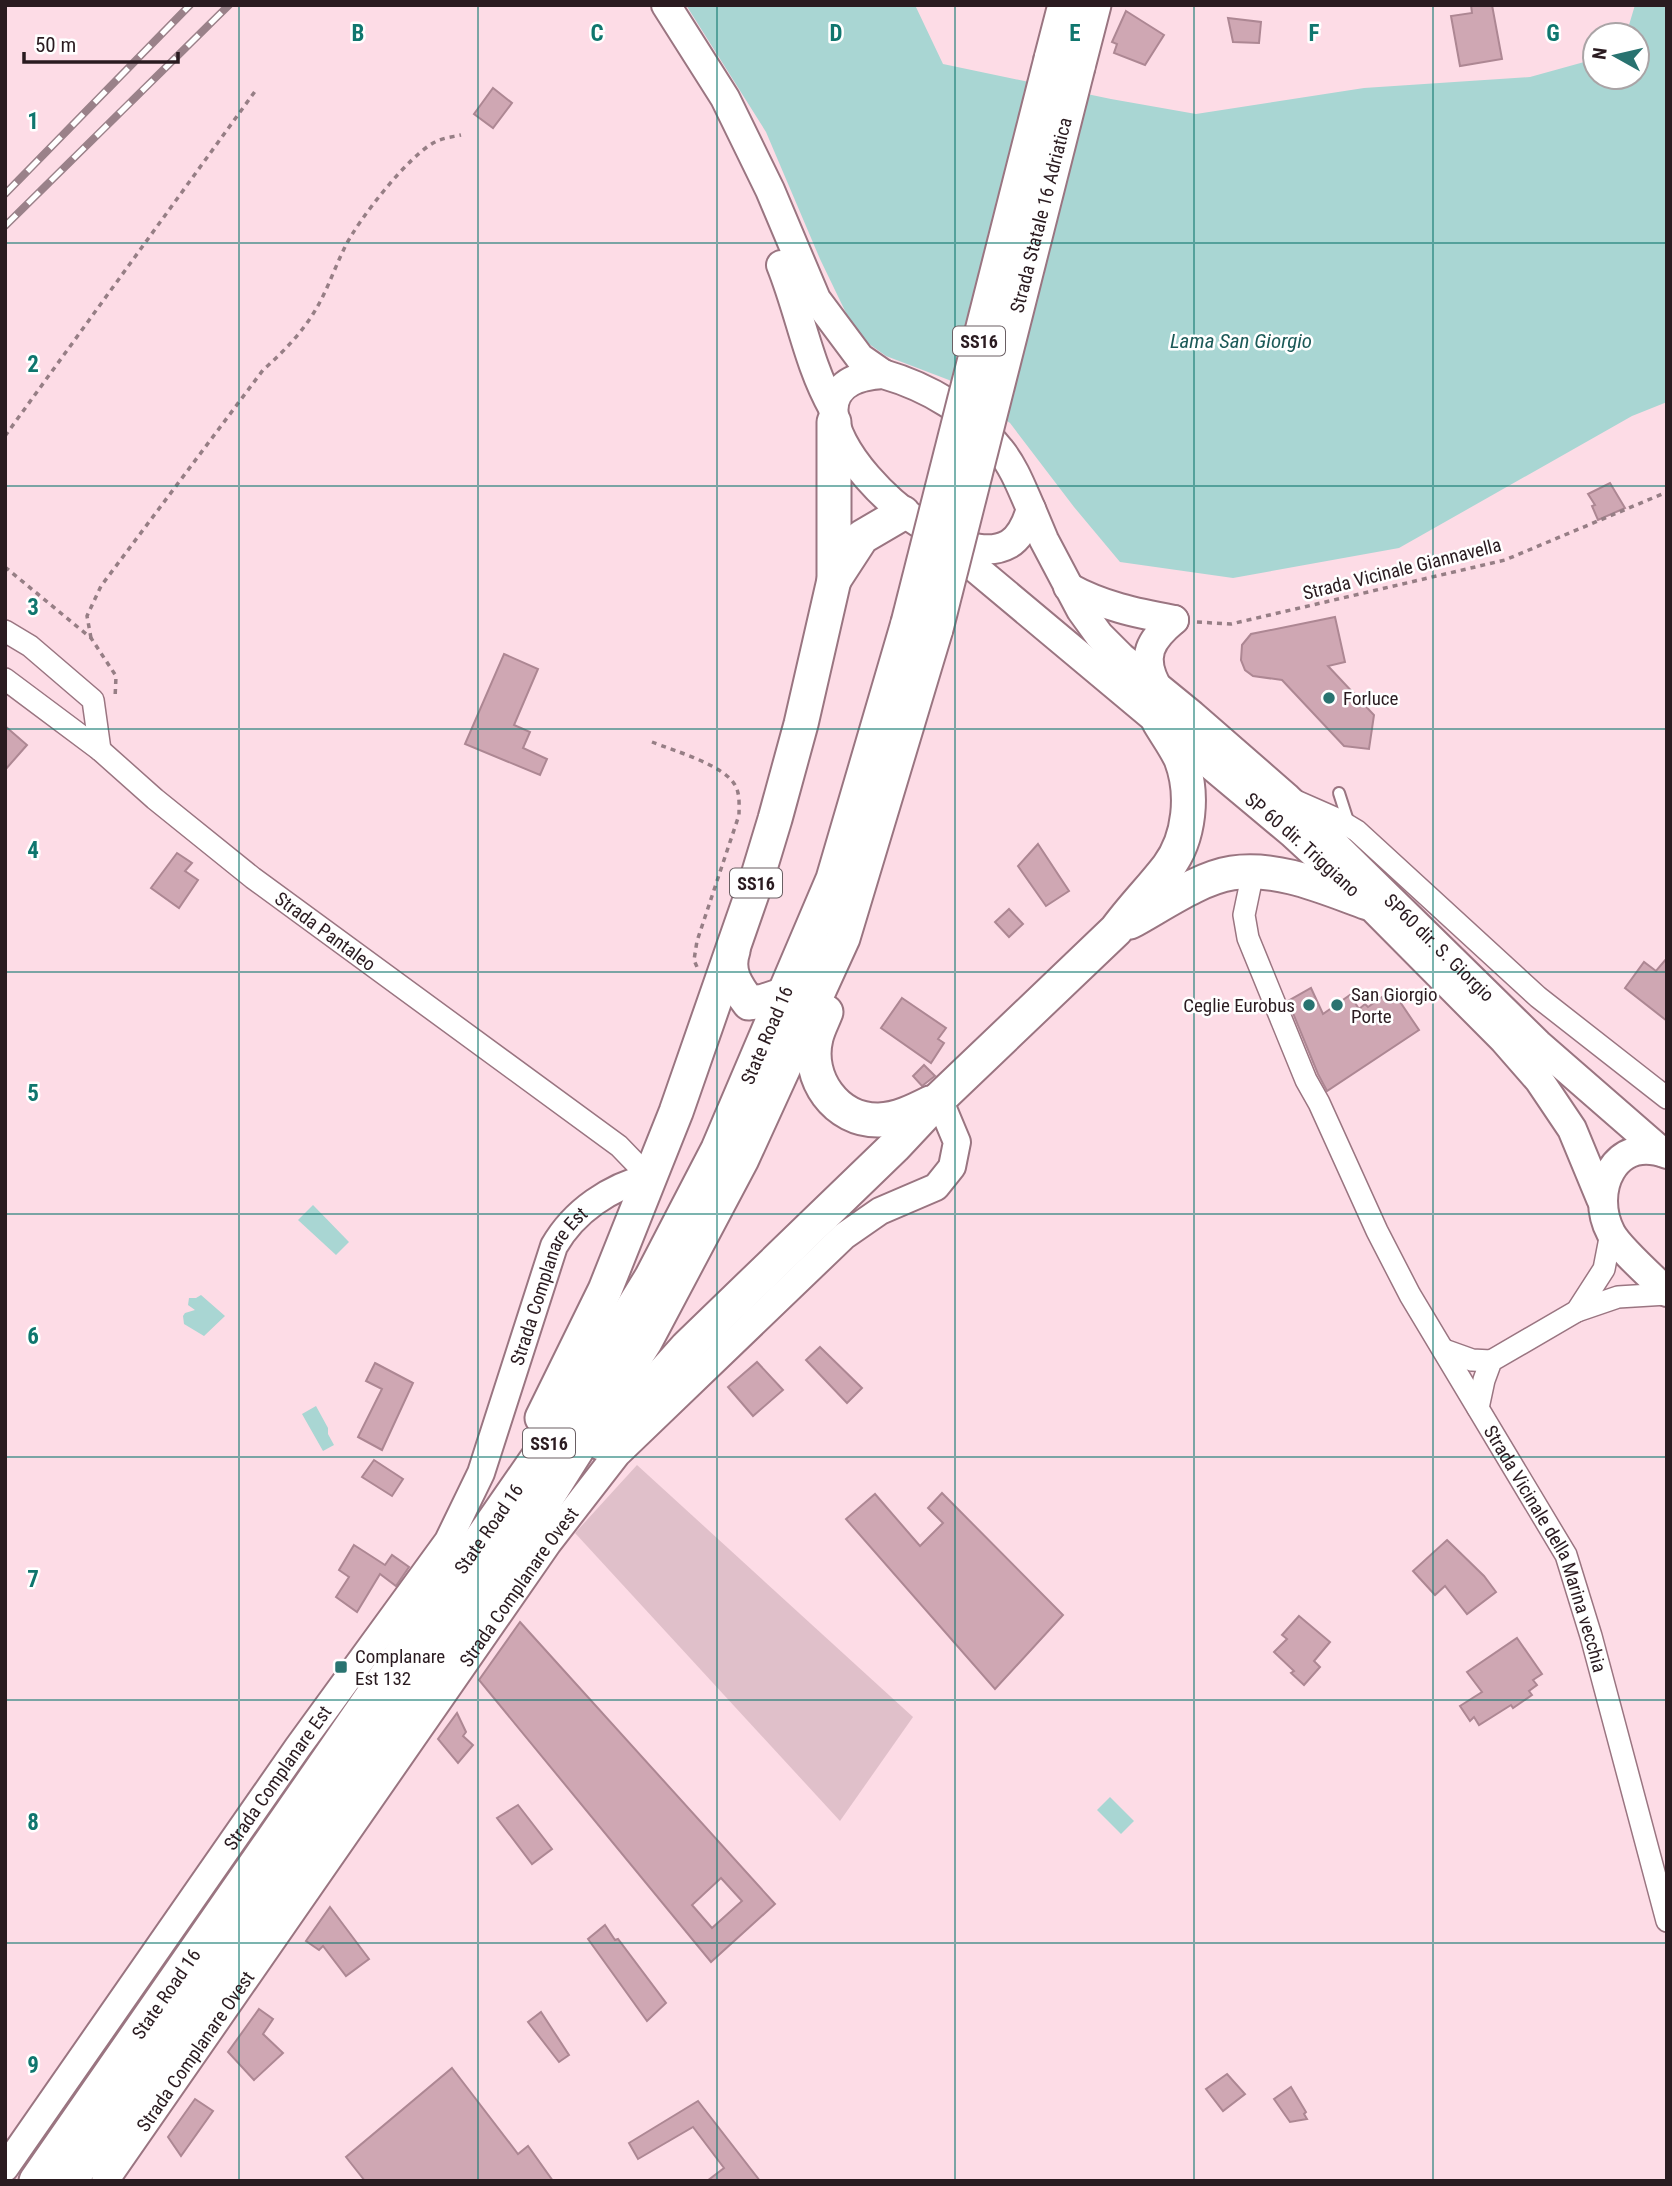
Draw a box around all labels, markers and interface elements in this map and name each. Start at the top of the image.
text: B [352,20,364,47]
text: C [590,20,604,47]
text: D [830,20,843,47]
text: E [1069,20,1081,47]
text: F [1309,20,1320,47]
text: G [1546,20,1560,47]
scale bar [24,21,178,65]
north arrow [1581,21,1651,91]
text: 50 m [35,33,76,57]
text: N [1587,46,1612,61]
text: 1 [27,108,39,135]
street label: Strada Statale 16 Adriatica [1005,115,1076,315]
road number: SS16 [953,326,1005,356]
water label: Lama San Giorgio [1170,329,1312,353]
text: 2 [27,351,39,378]
street label: Strada Vicinale Giannavella [1300,533,1504,605]
text: 3 [27,594,39,621]
place label: Forluce [1343,687,1399,710]
marker: Forluce [1321,690,1337,706]
street label: SP 60 dir. Triggiano [1241,787,1365,901]
text: 4 [27,837,39,864]
road number: SS16 [730,868,782,898]
street label: Strada Pantaleo [271,887,380,976]
street label: SP60 dir. S. Giorgio [1380,889,1499,1006]
street label: State Road 16 [735,982,798,1088]
place label: San Giorgio Porte [1351,983,1438,1028]
place label: Ceglie Eurobus [1183,994,1295,1017]
marker: Ceglie Eurobus [1301,997,1317,1013]
marker: San Giorgio Porte [1329,997,1345,1013]
text: 5 [27,1080,39,1107]
street label: Strada Complanare Est [505,1202,592,1368]
text: 6 [27,1323,39,1350]
street label: Strada Vicinale della Marina vecchia [1479,1421,1612,1675]
road number: SS16 [523,1428,575,1458]
street label: State Road 16 [449,1479,528,1578]
street label: Strada Complanare Ovest [454,1502,583,1671]
text: 7 [27,1566,39,1593]
place label: Complanare Est 132 [355,1645,445,1690]
marker: Complanare Est 132 [333,1659,349,1675]
street label: Strada Complanare Est [219,1701,336,1854]
text: 8 [27,1809,39,1836]
street label: State Road 16 [127,1944,205,2043]
street label: Strada Complanare Ovest [131,1967,259,2136]
text: 9 [27,2052,39,2079]

